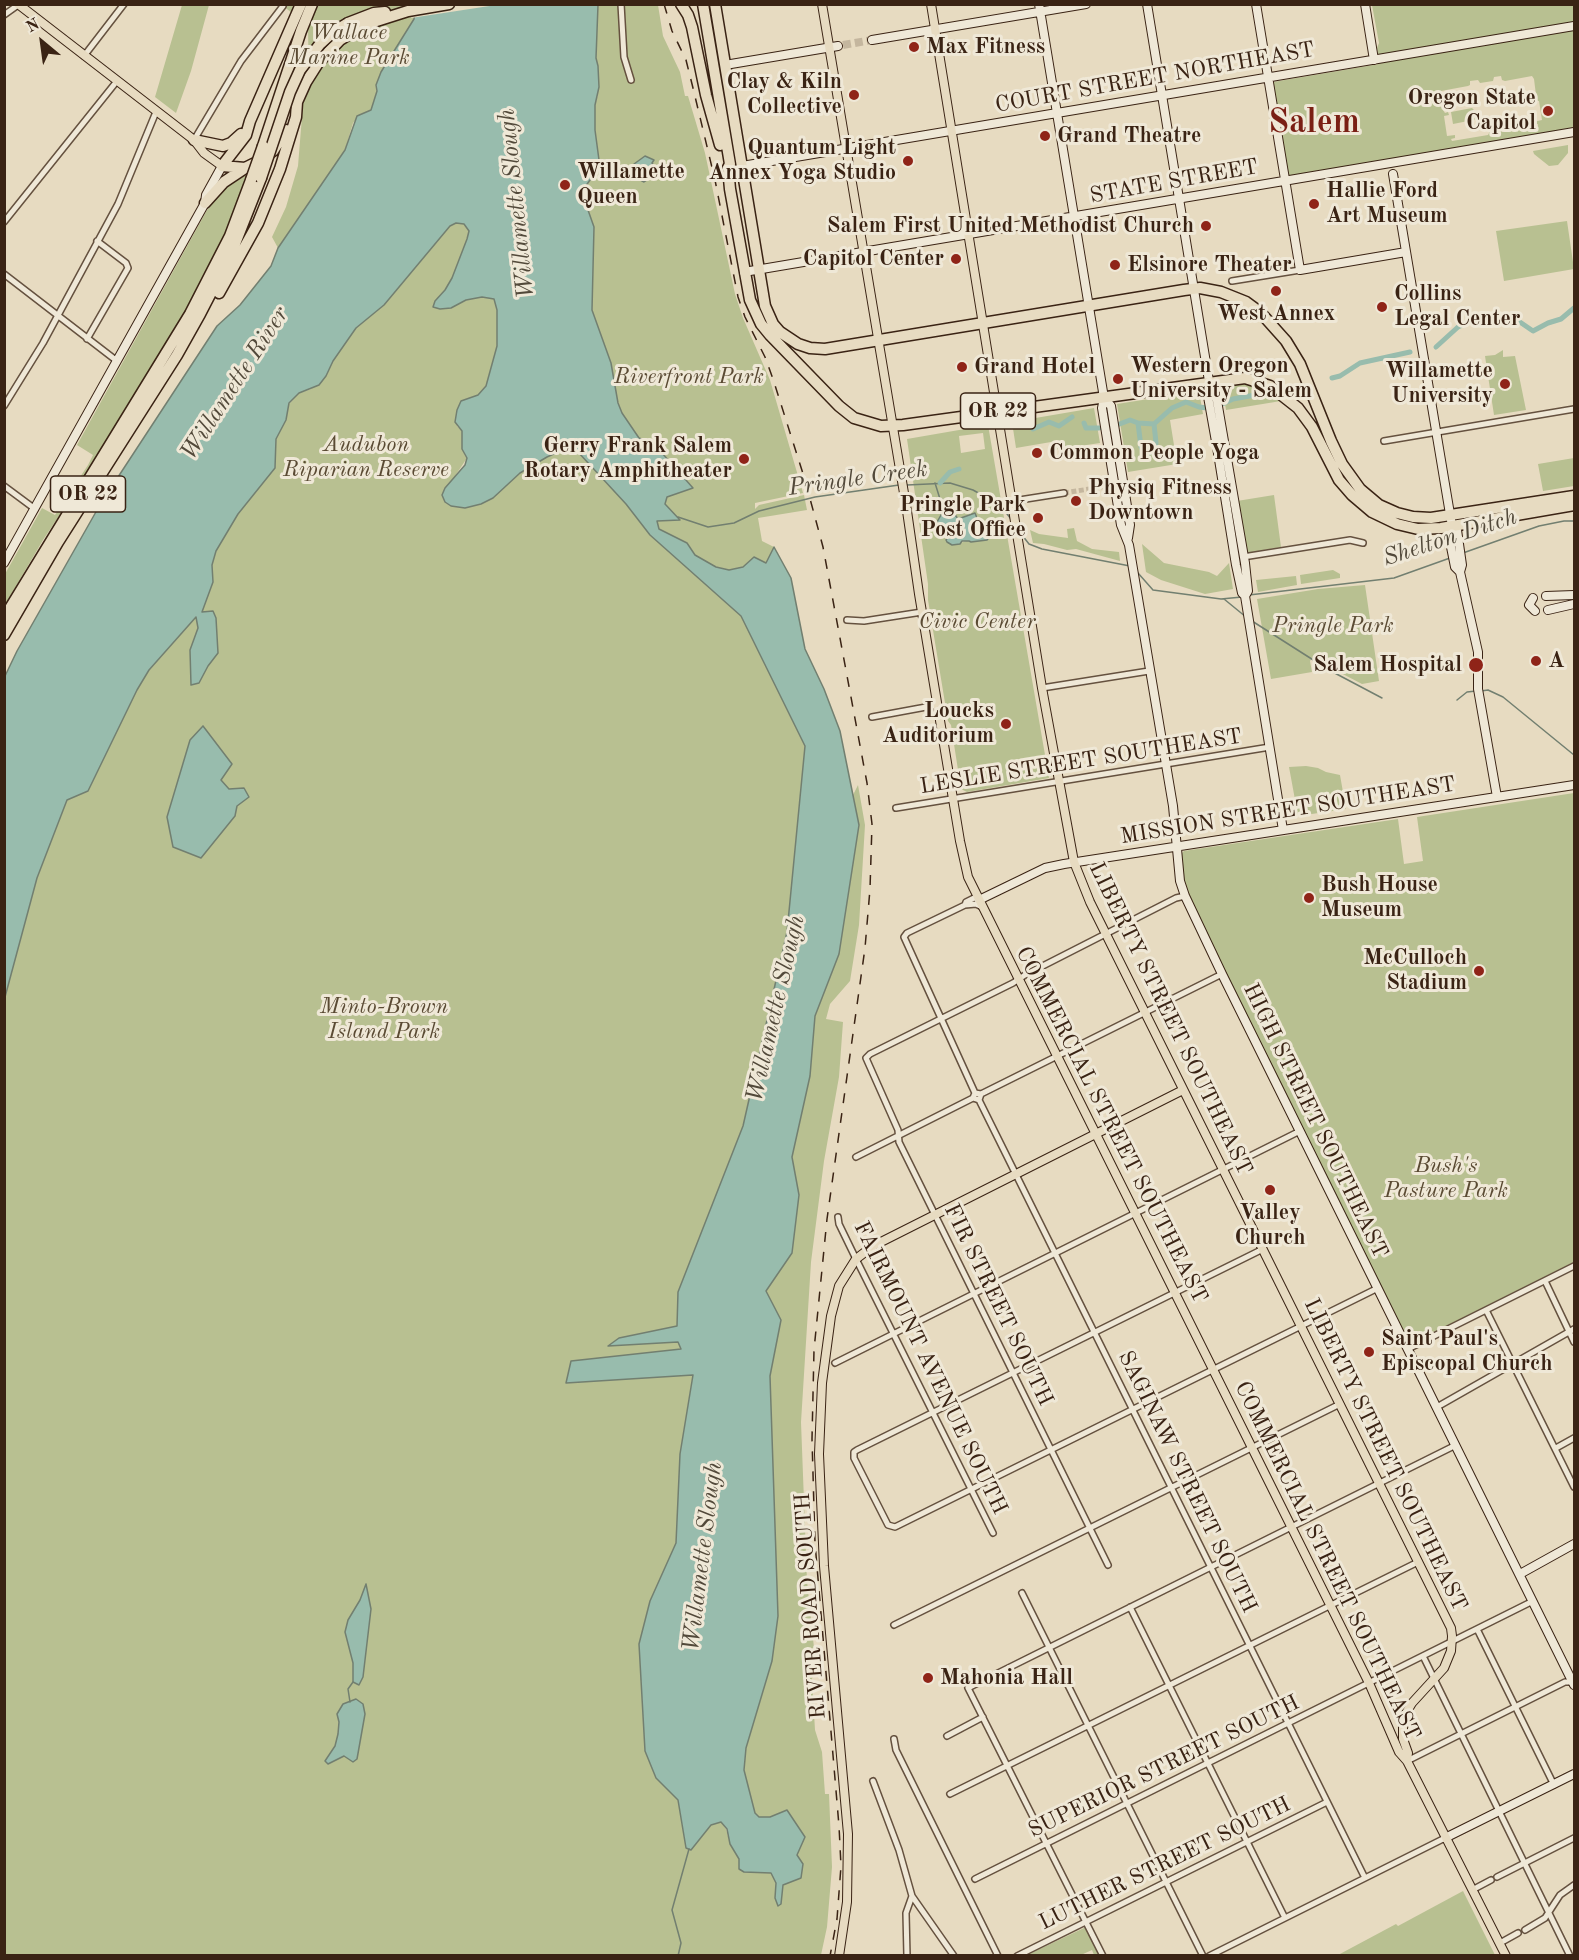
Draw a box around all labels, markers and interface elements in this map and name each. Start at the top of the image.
north arrow [12,12,72,72]
text: N [24,16,42,36]
park label: Wallace Marine Park [288,20,410,72]
place label: Max Fitness [926,34,1045,60]
street label: COURT STREET NORTHEAST [993,37,1317,119]
marker: Max Fitness [907,40,921,54]
place label: Clay & Kiln Collective [727,69,842,120]
place label: Oregon State Capitol [1408,85,1536,136]
marker: Clay & Kiln Collective [847,88,861,102]
district label: Salem [1268,103,1360,143]
marker: Oregon State Capitol [1541,104,1555,118]
water label: Willamette Slough [493,107,541,301]
place label: Grand Theatre [1057,123,1201,149]
marker: Grand Theatre [1038,129,1052,143]
place label: Quantum Light Annex Yoga Studio [709,135,896,186]
marker: Quantum Light Annex Yoga Studio [901,154,915,168]
street label: STATE STREET [1088,154,1260,210]
place label: Willamette Queen [577,159,685,210]
marker: Willamette Queen [558,178,572,192]
place label: Hallie Ford Art Museum [1326,178,1448,230]
marker: Hallie Ford Art Museum [1307,197,1321,211]
place label: Salem First United Methodist Church [827,213,1194,239]
marker: Salem First United Methodist Church [1199,219,1213,233]
place label: Capitol Center [803,246,944,272]
marker: Capitol Center [949,252,963,266]
place label: Elsinore Theater [1127,252,1292,278]
marker: Elsinore Theater [1108,258,1122,272]
place label: Collins Legal Center [1394,281,1520,332]
marker: West Annex [1269,284,1283,298]
marker: Collins Legal Center [1375,300,1389,314]
place label: West Annex [1217,301,1335,327]
water label: Willamette River [175,302,295,466]
place label: Western Oregon University - Salem [1130,353,1312,404]
place label: Grand Hotel [974,354,1095,380]
place label: Willamette University [1385,358,1493,410]
marker: Grand Hotel [955,360,969,374]
park label: Riverfront Park [614,364,764,390]
marker: Western Oregon University - Salem [1111,372,1125,386]
marker: Willamette University [1498,377,1512,391]
road number: OR 22 [960,393,1036,429]
park label: Audubon Riparian Reserve [283,432,449,484]
place label: Gerry Frank Salem Rotary Amphitheater [524,433,732,484]
place label: Common People Yoga [1049,440,1259,466]
marker: Common People Yoga [1030,446,1044,460]
marker: Gerry Frank Salem Rotary Amphitheater [737,452,751,466]
water label: Pringle Creek [786,455,930,503]
place label: Physiq Fitness Downtown [1088,475,1232,526]
road number: OR 22 [50,476,125,512]
place label: Pringle Park Post Office [899,492,1026,544]
marker: Physiq Fitness Downtown [1069,494,1083,508]
water label: Shelton Ditch [1379,503,1521,573]
marker: Pringle Park Post Office [1031,511,1045,525]
park label: Civic Center [918,609,1036,635]
park label: Pringle Park [1272,613,1394,639]
place label: A [1548,648,1565,674]
place label: Salem Hospital [1313,652,1462,678]
marker: A [1529,654,1543,668]
marker: Salem Hospital [1467,656,1485,674]
place label: Loucks Auditorium [882,698,994,750]
marker: Loucks Auditorium [999,717,1013,731]
street label: LESLIE STREET SOUTHEAST [918,723,1244,801]
street label: MISSION STREET SOUTHEAST [1119,771,1457,851]
street label: LIBERTY STREET SOUTHEAST [1083,858,1257,1180]
place label: Bush House Museum [1321,872,1438,924]
marker: Bush House Museum [1302,891,1316,905]
water label: Willamette Slough [740,912,812,1106]
street label: COMMERCIAL STREET SOUTHEAST [1009,942,1213,1308]
place label: McCulloch Stadium [1363,945,1467,996]
marker: McCulloch Stadium [1472,964,1486,978]
street label: HIGH STREET SOUTHEAST [1237,979,1393,1263]
park label: Minto-Brown Island Park [320,994,448,1046]
park label: Bush's Pasture Park [1384,1153,1508,1204]
marker: Valley Church [1263,1183,1277,1197]
street label: FIR STREET SOUTH [938,1200,1058,1410]
place label: Valley Church [1234,1200,1306,1252]
street label: FAIRMOUNT AVENUE SOUTH [847,1217,1013,1519]
street label: LIBERTY STREET SOUTHEAST [1298,1294,1472,1616]
place label: Saint Paul's Episcopal Church [1381,1326,1553,1378]
marker: Saint Paul's Episcopal Church [1362,1345,1376,1359]
street label: SAGINAW STREET SOUTH [1112,1347,1262,1617]
street label: COMMERCIAL STREET SOUTHEAST [1228,1377,1426,1745]
water label: Willamette Slough [677,1460,729,1654]
street label: RIVER ROAD SOUTH [790,1492,832,1720]
place label: Mahonia Hall [940,1665,1073,1691]
marker: Mahonia Hall [921,1671,935,1685]
street label: SUPERIOR STREET SOUTH [1024,1690,1304,1844]
street label: LUTHER STREET SOUTH [1035,1791,1295,1937]

